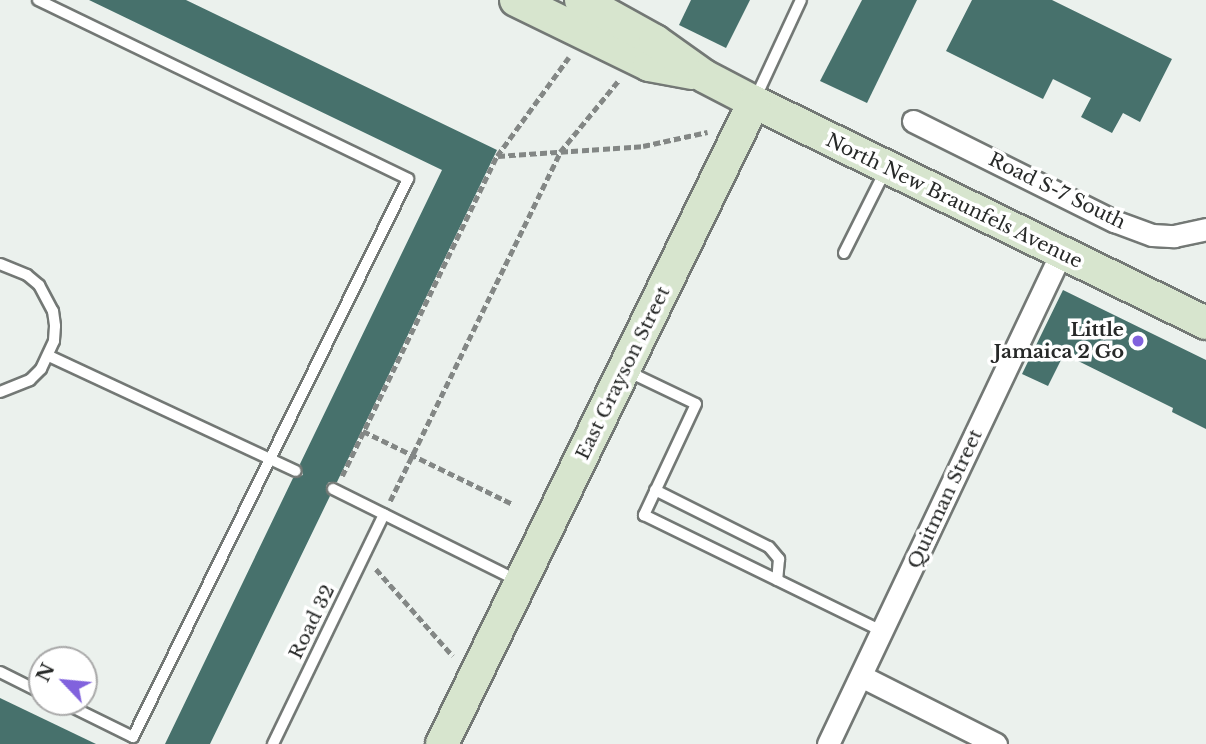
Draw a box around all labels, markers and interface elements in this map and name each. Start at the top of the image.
street label: North New Braunfels Avenue [822,129,1086,273]
street label: Road S-7 South [985,148,1129,234]
street label: East Grayson Street [571,283,675,463]
place label: Little Jamaica 2 Go [994,319,1124,363]
marker: Little Jamaica 2 Go [1130,333,1146,349]
street label: Quitman Street [903,426,987,572]
street label: Road 32 [284,581,340,663]
north arrow [28,646,98,716]
text: N [31,659,60,686]

